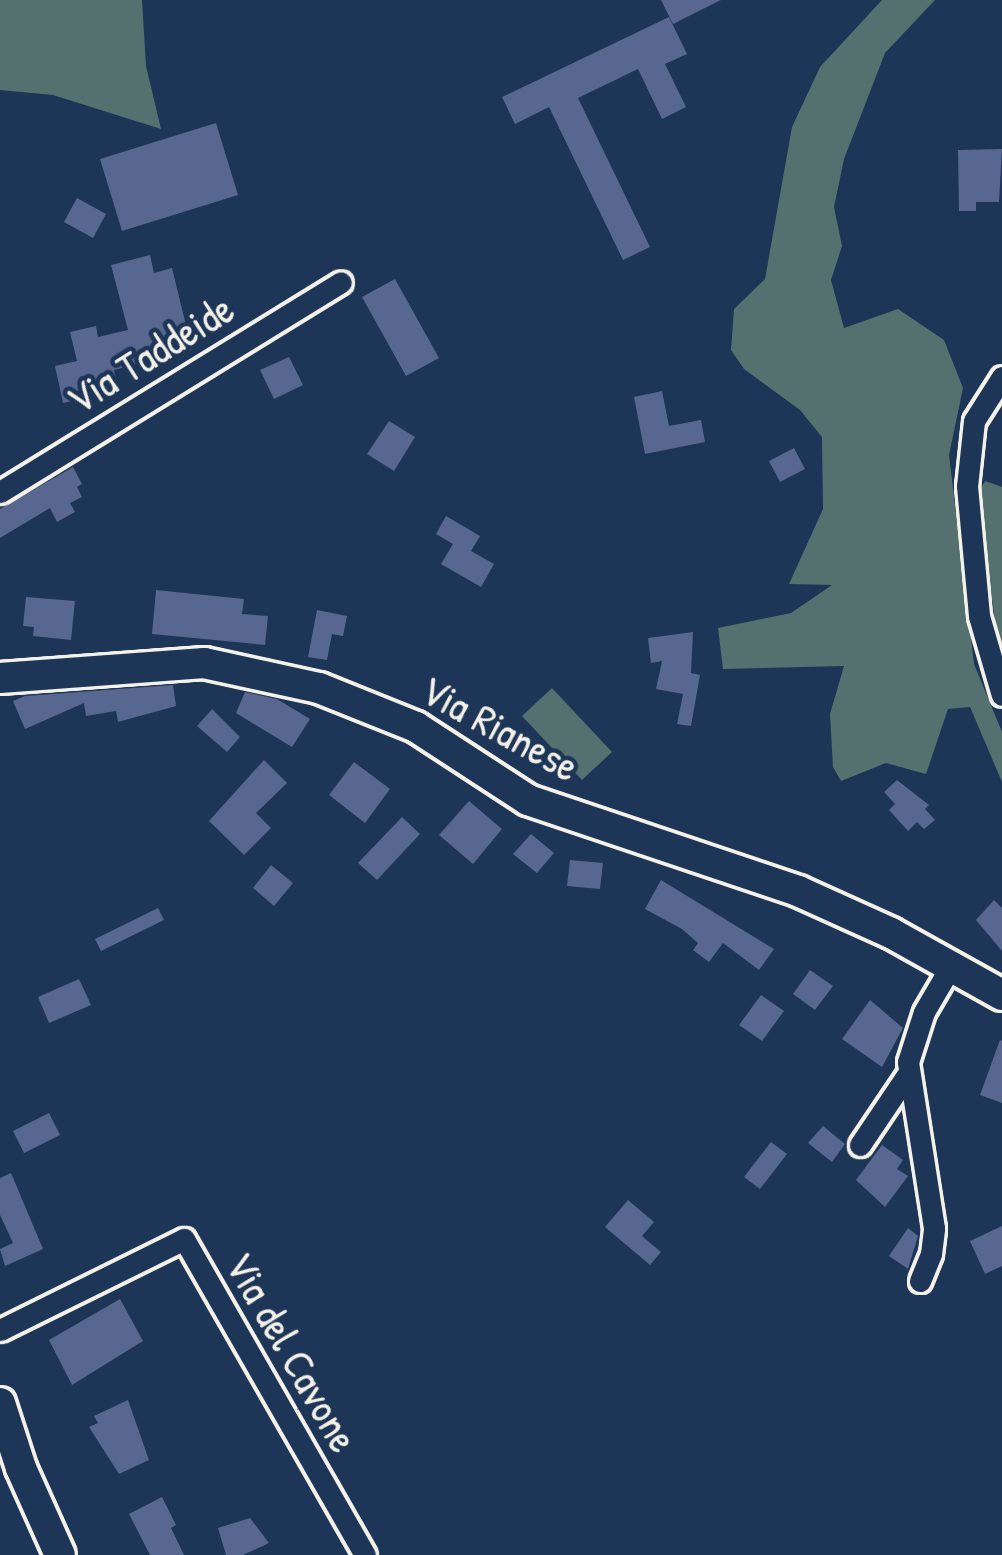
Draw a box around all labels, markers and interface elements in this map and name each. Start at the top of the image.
street label: Via Taddeide [57,283,243,425]
street label: Via Rianese [412,664,588,792]
street label: Via del Cavone [215,1243,369,1461]

